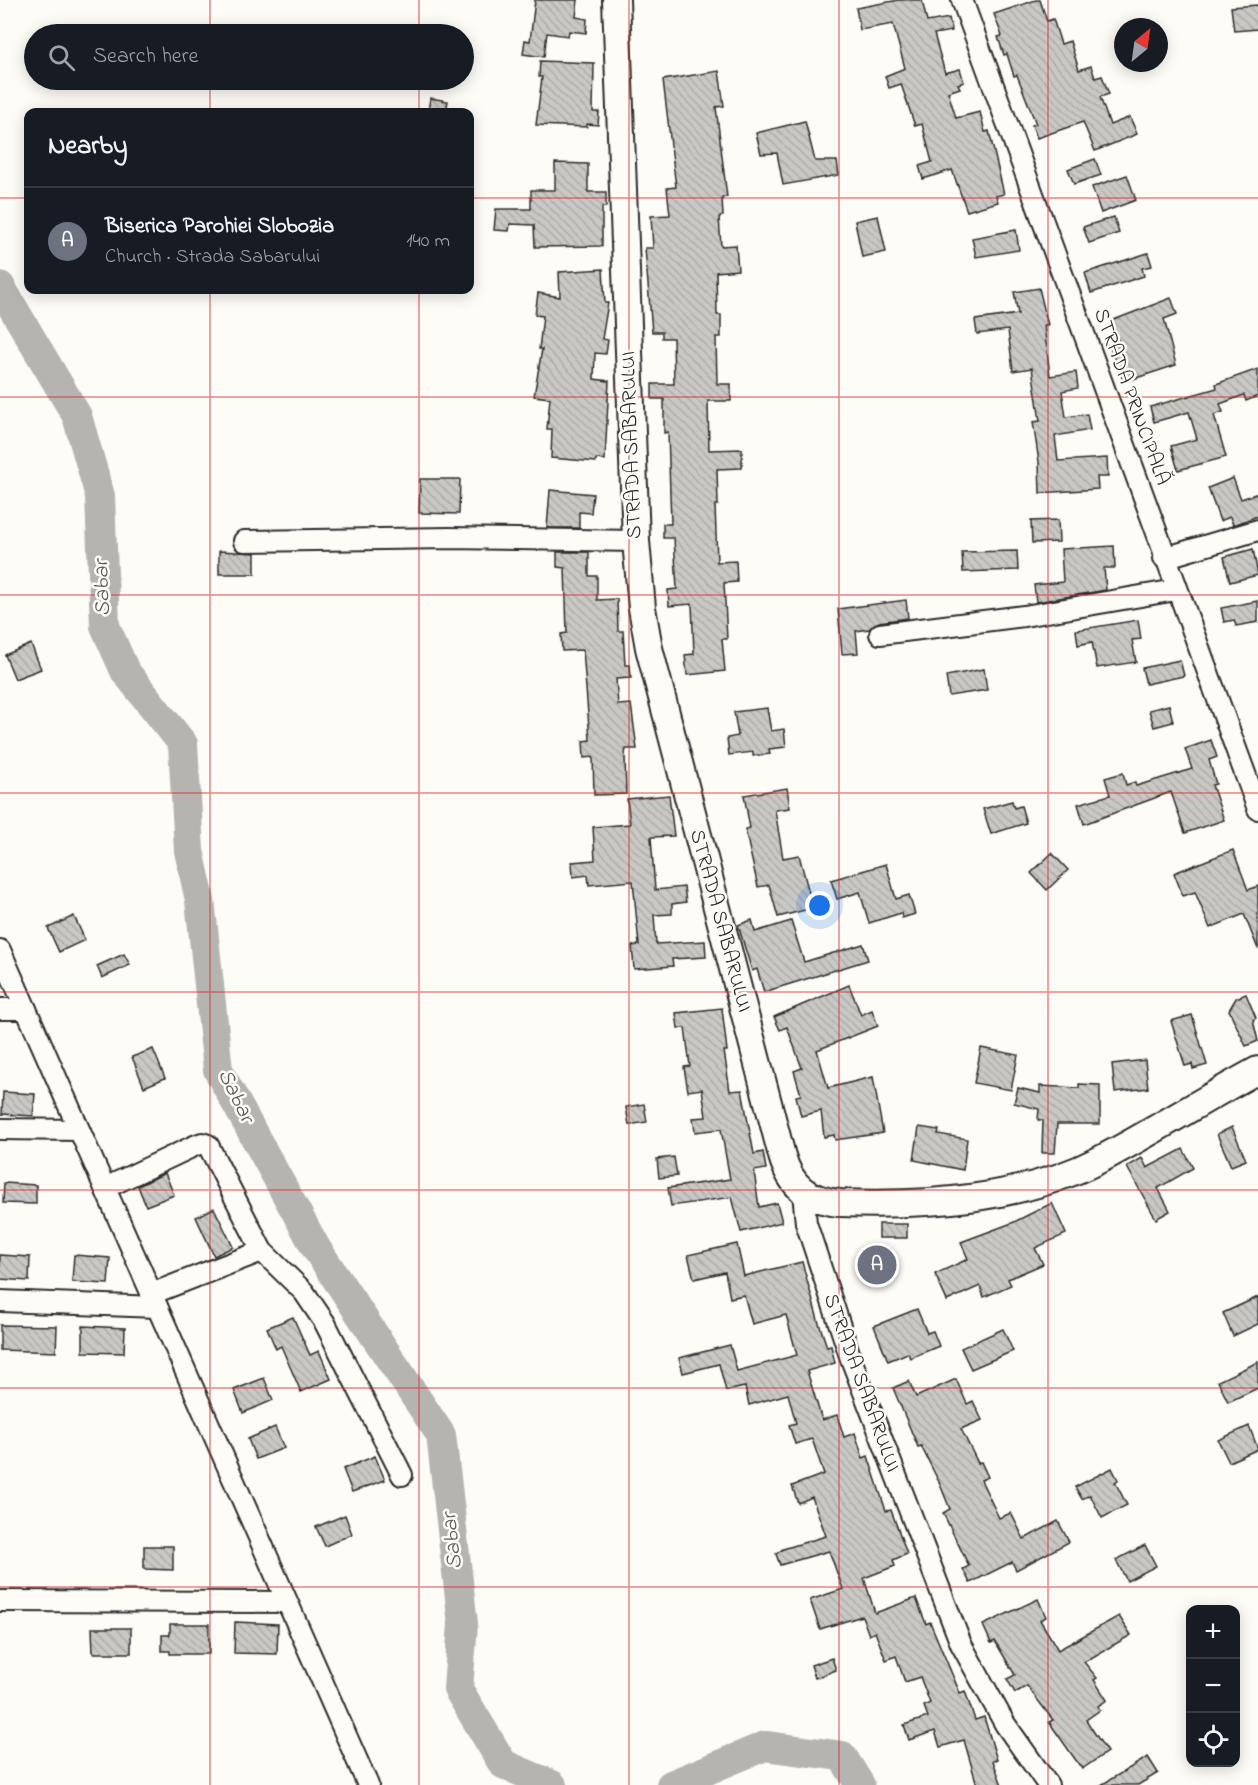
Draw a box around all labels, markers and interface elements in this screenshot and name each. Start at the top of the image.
north arrow [1114,18,1168,72]
search box [24,24,474,90]
icon: search [45,41,78,74]
text: Search here [93,41,198,73]
text: Nearby [48,128,127,166]
text: Biserica Parohiei Slobozia [105,211,334,243]
text: A [61,227,74,256]
text: 140 m [406,227,450,256]
text: Church · Strada Sabarului [105,243,320,272]
street label: STRADA PRINCIPALĂ [1085,304,1178,490]
street label: STRADA SABARULUI [614,351,650,539]
water label: Sabar [86,556,120,617]
street label: STRADA SABARULUI [681,826,759,1016]
your location [805,891,834,920]
water label: Sabar [208,1064,263,1131]
pin: A [858,1242,896,1288]
street label: STRADA SABARULUI [815,1290,907,1476]
water label: Sabar [434,1508,472,1571]
map controls [1186,1605,1240,1767]
button: + [1186,1605,1240,1659]
button: − [1186,1659,1240,1713]
button: locate [1186,1713,1240,1767]

